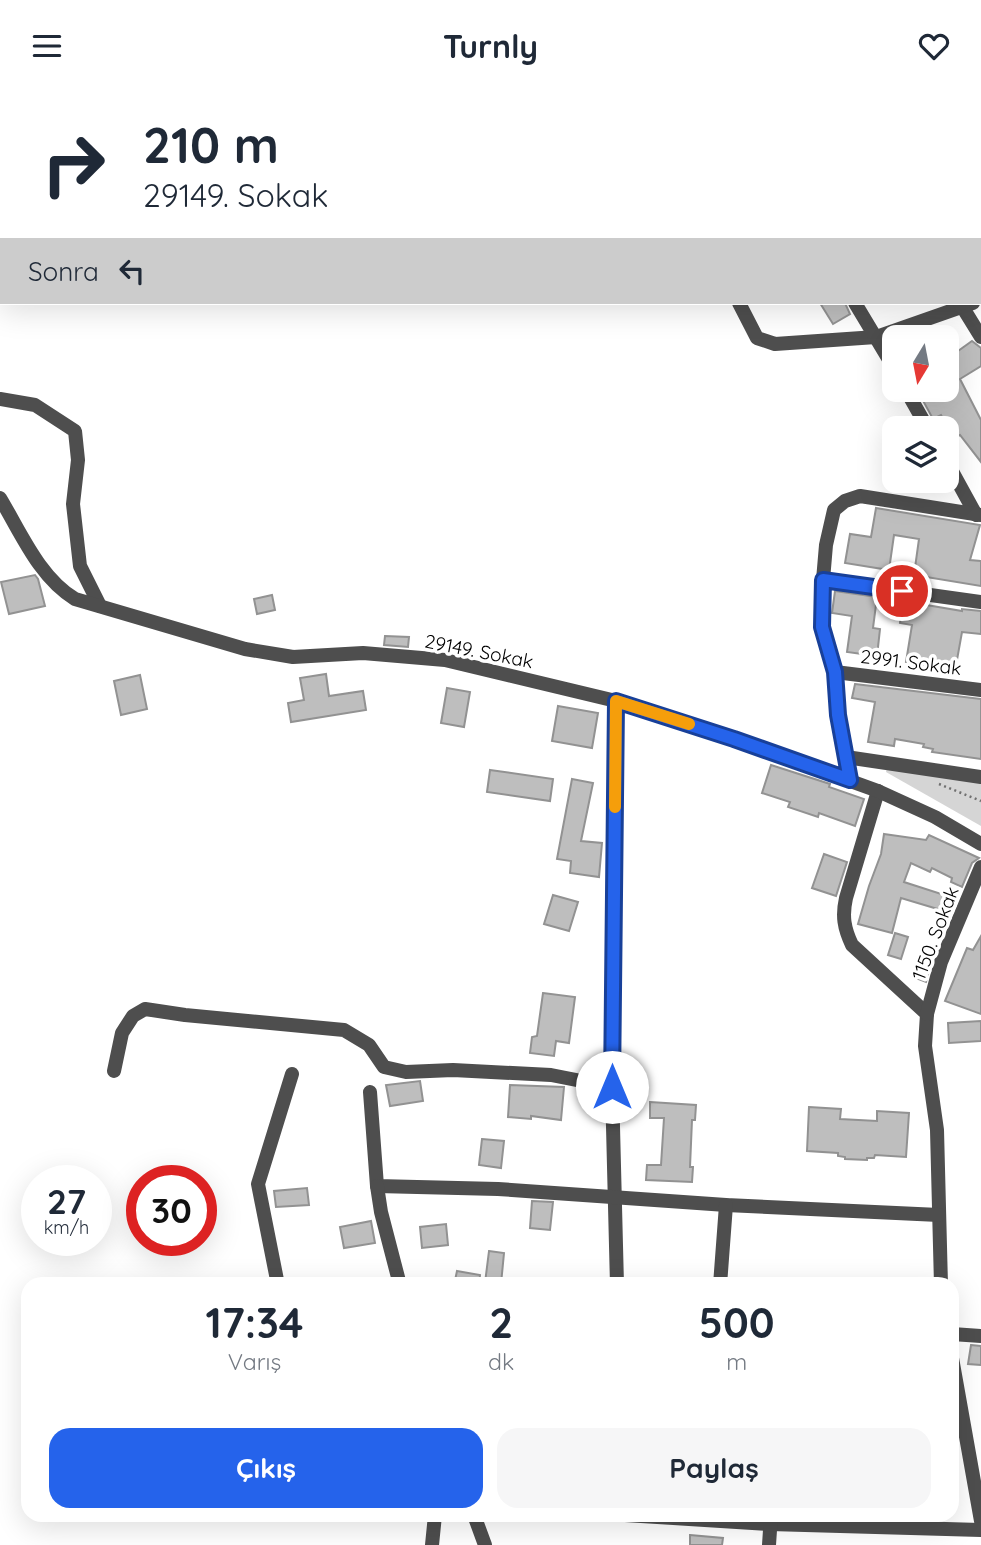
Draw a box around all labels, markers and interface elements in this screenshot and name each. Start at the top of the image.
text: Turnly [443,26,538,66]
icon: menu [28,27,66,65]
icon: heart [915,27,953,65]
text: 210 m [143,114,279,175]
icon: right [28,119,119,210]
text: 29149. Sokak [143,175,328,215]
icon: left [113,252,151,290]
text: Sonra [28,255,99,288]
north arrow [882,325,959,403]
map controls [882,325,959,493]
button: layers [882,416,959,493]
pin [872,561,932,621]
icon: arrive [883,572,921,610]
street label: 29149. Sokak [423,629,535,673]
street label: 2991. Sokak [859,644,963,680]
street label: 1150. Sokak [906,883,964,983]
position arrow [575,1050,649,1124]
speed limit sign: 30 [126,1165,217,1256]
text: 27 [47,1179,86,1223]
text: km/h [44,1216,89,1239]
text: 17:34 [205,1296,304,1349]
text: 2 [489,1296,513,1349]
text: 500 [699,1296,775,1349]
text: Varış [228,1347,281,1376]
text: dk [488,1347,514,1376]
text: m [726,1347,747,1376]
button: Çıkış [49,1428,483,1508]
button: Paylaş [497,1428,931,1508]

